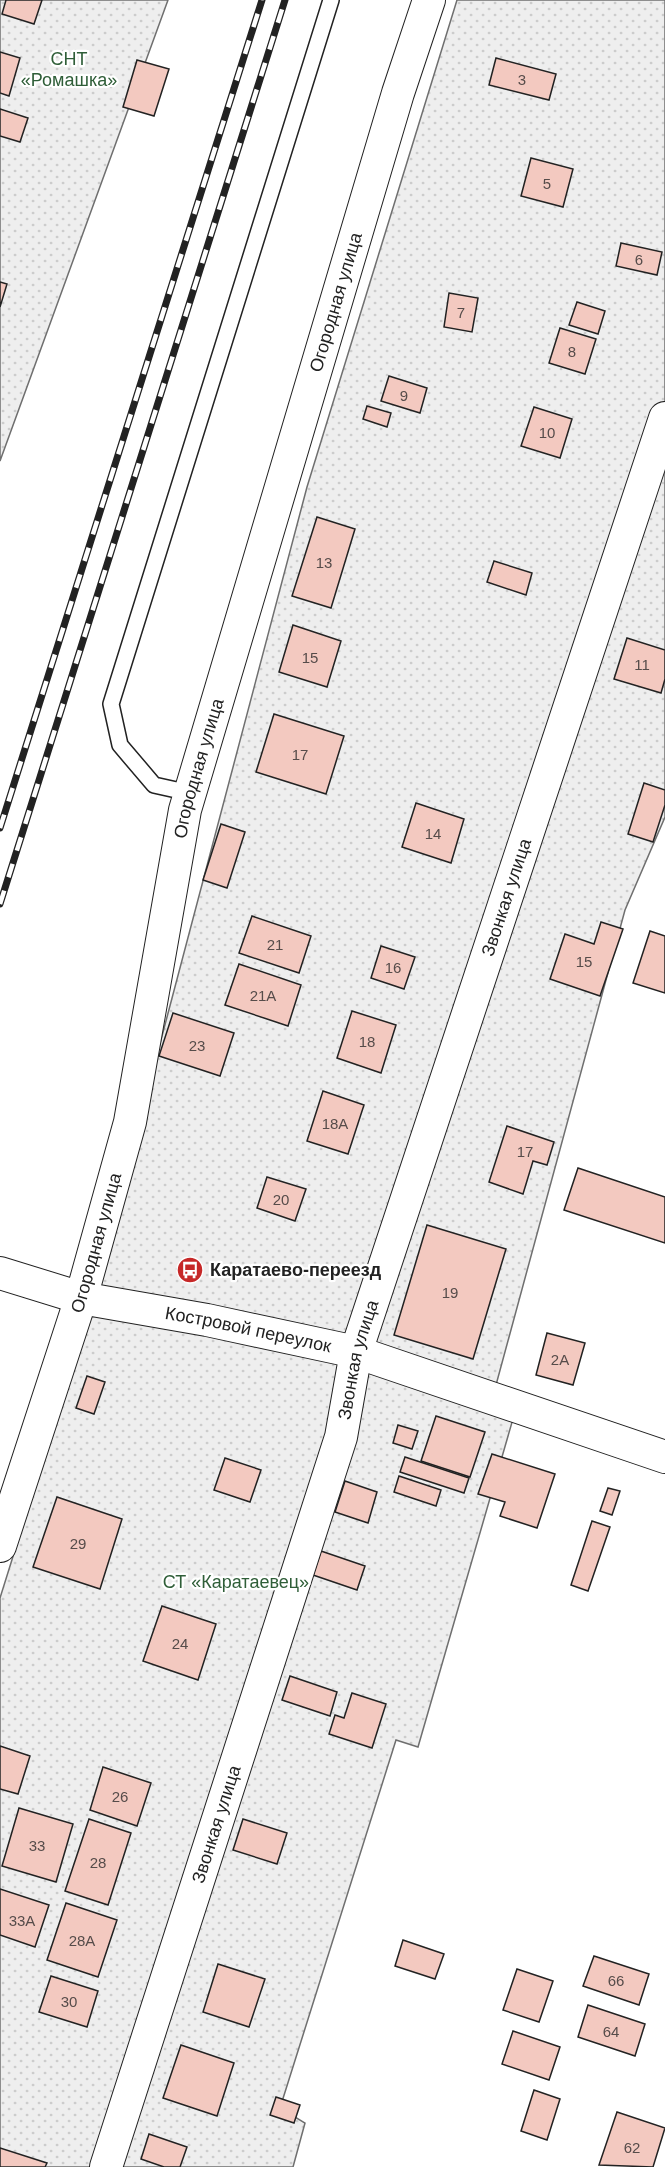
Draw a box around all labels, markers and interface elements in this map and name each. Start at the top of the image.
park label: СНТ «Ромашка» [21,49,117,90]
house number: 3 [518,71,526,88]
house number: 5 [543,175,551,192]
street label: Огородная улица [306,229,366,374]
house number: 6 [635,251,643,268]
house number: 7 [457,304,465,321]
house number: 8 [568,343,576,360]
house number: 9 [400,387,408,404]
house number: 10 [539,424,555,441]
house number: 13 [316,554,332,571]
house number: 15 [302,649,318,666]
house number: 11 [634,656,650,673]
street label: Огородная улица [170,695,228,840]
house number: 17 [292,746,308,763]
house number: 14 [425,825,441,842]
street label: Звонкая улица [478,835,535,959]
house number: 21 [267,936,283,953]
house number: 15 [576,953,592,970]
house number: 16 [385,959,401,976]
house number: 21А [250,987,276,1004]
house number: 18 [359,1033,375,1050]
house number: 23 [189,1037,205,1054]
house number: 18А [322,1115,348,1132]
house number: 17 [517,1143,533,1160]
street label: Огородная улица [67,1170,126,1316]
house number: 20 [273,1191,289,1208]
bus stop icon: Каратаево-переезд [175,1255,205,1285]
place label: Каратаево-переезд [210,1260,382,1280]
house number: 19 [442,1284,458,1301]
street label: Звонкая улица [334,1296,383,1421]
street label: Костровой переулок [164,1303,333,1356]
house number: 2А [551,1351,569,1368]
house number: 29 [70,1535,86,1552]
park label: СТ «Каратаевец» [163,1572,309,1592]
house number: 24 [172,1635,188,1652]
street label: Звонкая улица [188,1762,245,1886]
house number: 26 [112,1788,128,1805]
house number: 33 [29,1837,45,1854]
house number: 28 [90,1854,106,1871]
house number: 33А [9,1912,35,1929]
house number: 28А [69,1932,95,1949]
house number: 66 [608,1972,624,1989]
house number: 30 [61,1993,77,2010]
house number: 64 [603,2023,619,2040]
house number: 62 [624,2139,640,2156]

